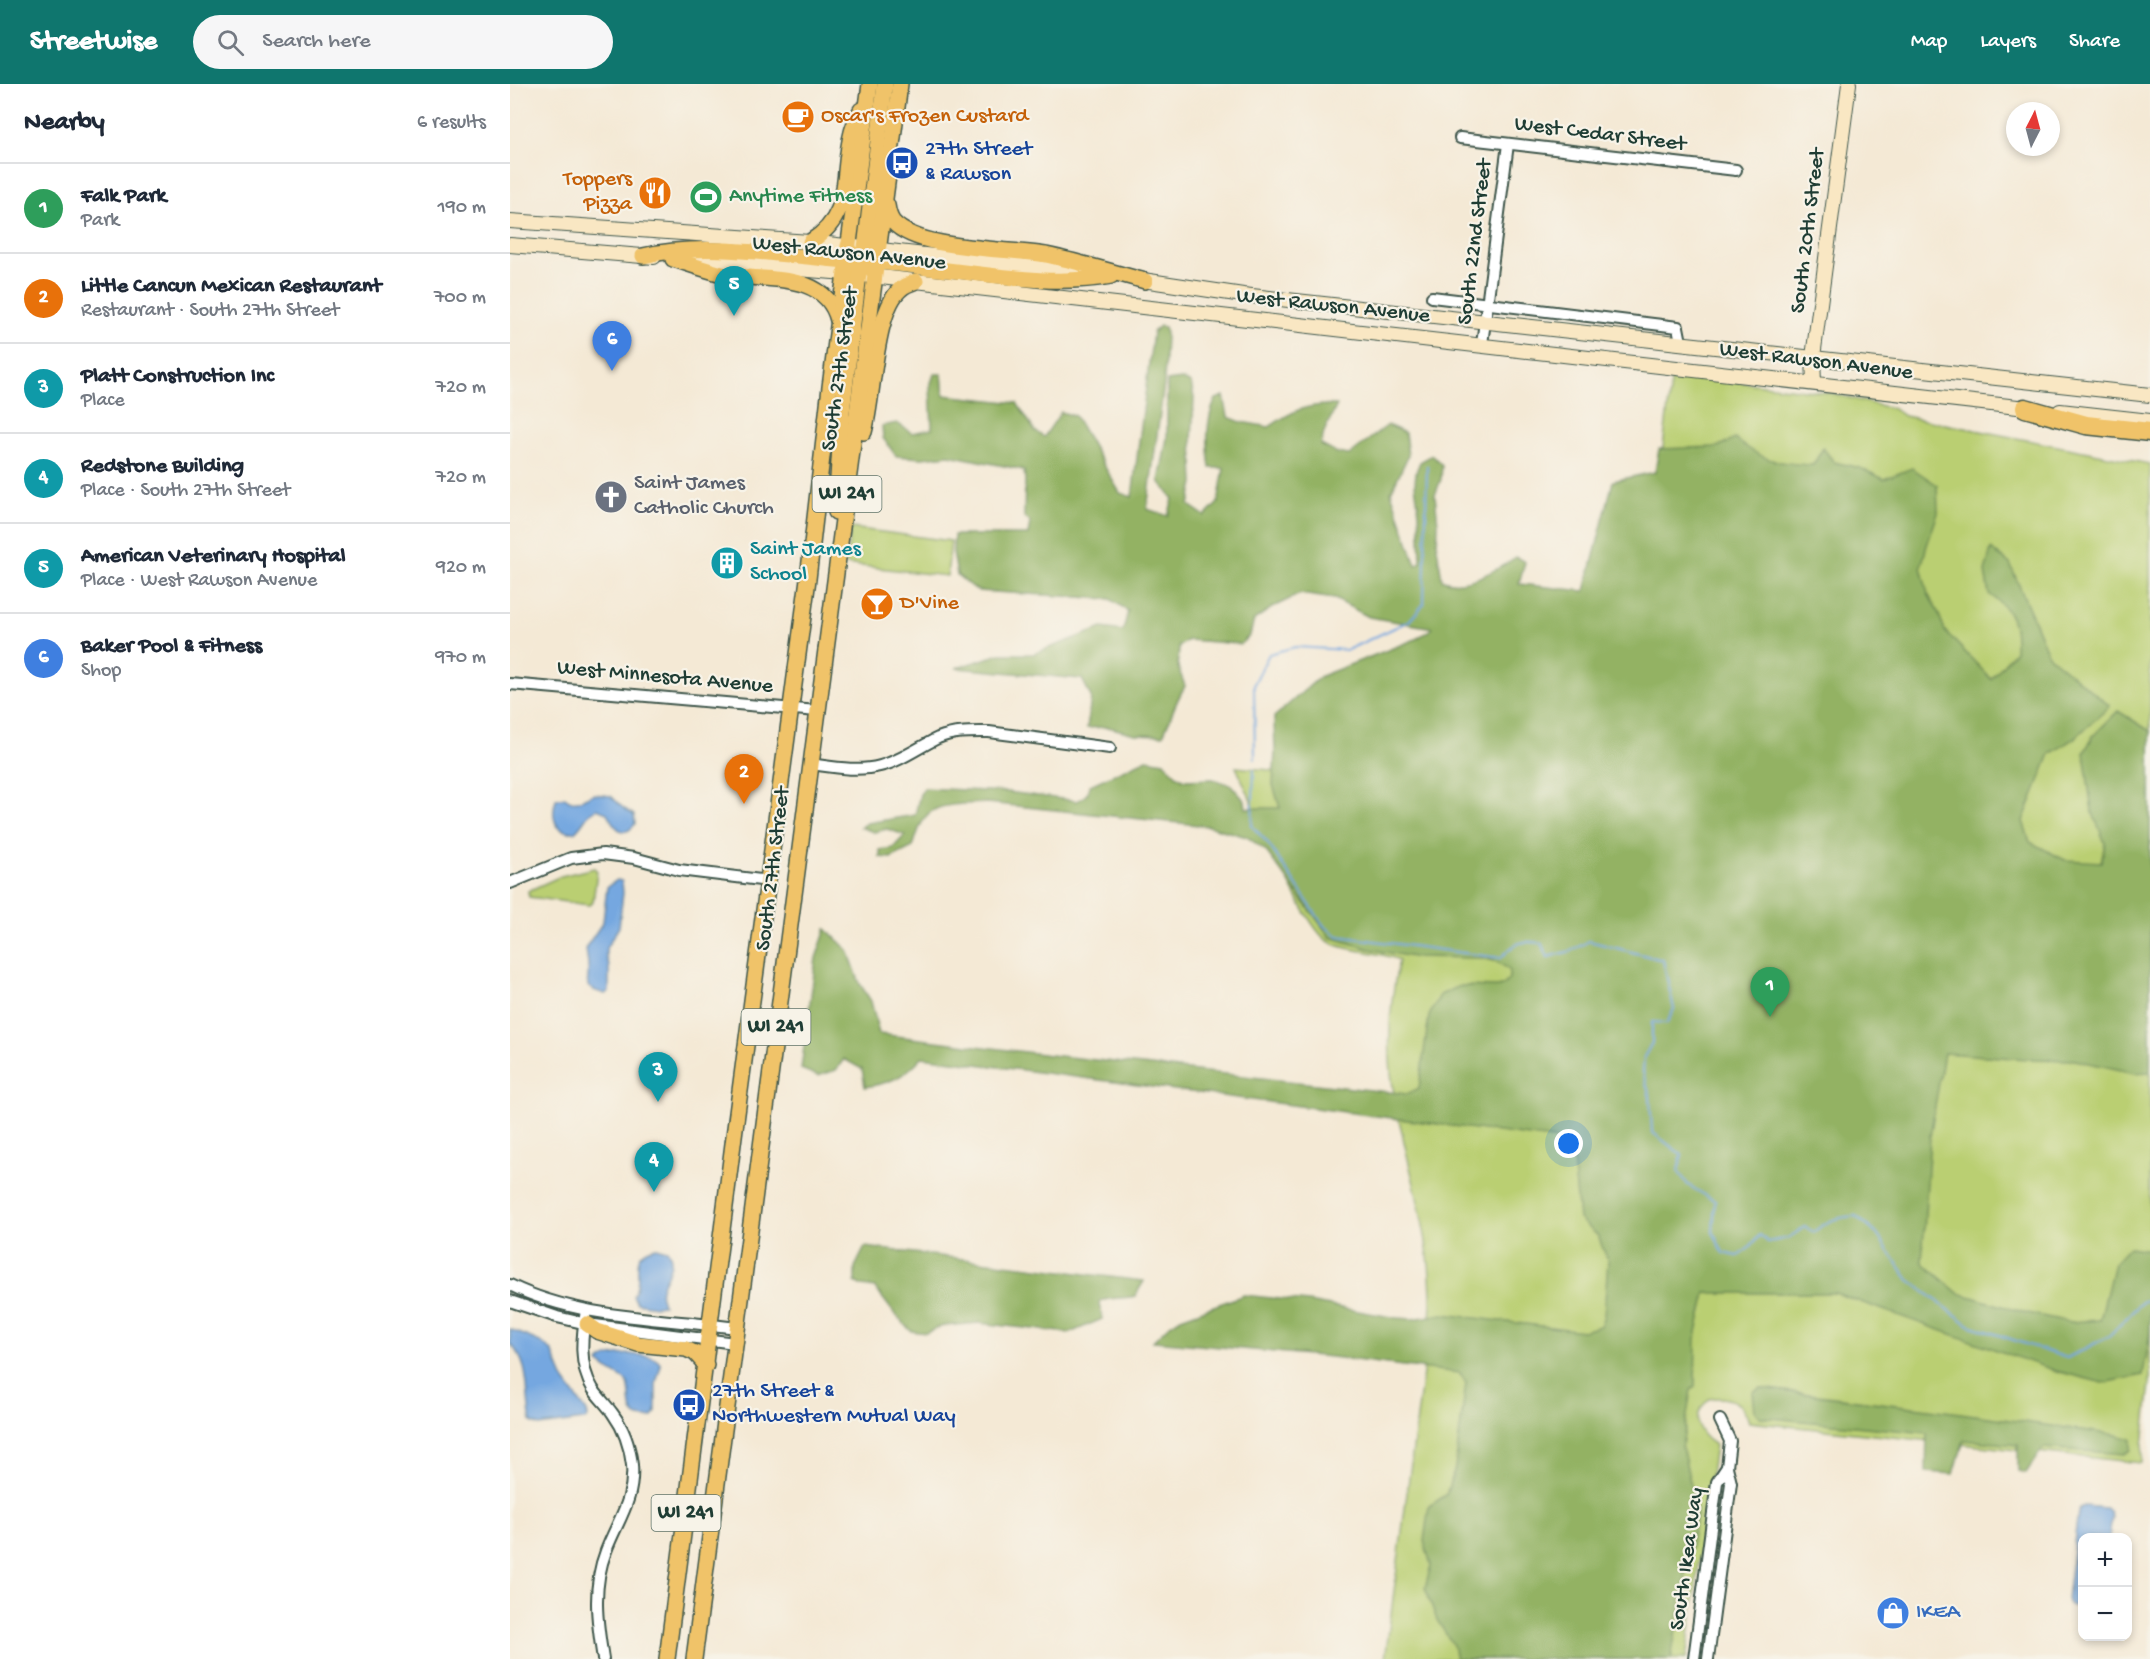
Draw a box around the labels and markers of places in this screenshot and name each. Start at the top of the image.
cafe icon: Oscar's Frozen Custard [780,99,816,135]
place label: Oscar's Frozen Custard [821,104,1030,130]
place label: 27th Street & Rawson [925,137,1034,188]
bus stop icon: 27th Street & Rawson [884,145,920,181]
place label: Toppers Pizza [561,167,633,218]
restaurant icon: Toppers Pizza [637,175,673,211]
sports icon: Anytime Fitness [688,179,724,215]
place label: Anytime Fitness [729,184,873,210]
pin: 5 [714,266,754,316]
pin: 6 [592,322,632,371]
place label: Saint James Catholic Church [634,471,774,522]
church icon: Saint James Catholic Church [593,479,629,515]
place label: Saint James School [750,537,862,588]
building icon: Saint James School [709,545,745,581]
bar icon: D'Vine [859,586,895,622]
place label: D'Vine [898,591,959,617]
pin: 2 [724,754,764,804]
pin: 1 [1750,968,1790,1017]
pin: 3 [638,1052,678,1102]
pin: 4 [634,1142,674,1192]
place label: 27th Street & Northwestern Mutual Way [712,1379,956,1430]
bus stop icon: 27th Street & Northwestern Mutual Way [671,1387,707,1423]
shop icon: IKEA [1875,1595,1911,1631]
place label: IKEA [1916,1600,1961,1626]

